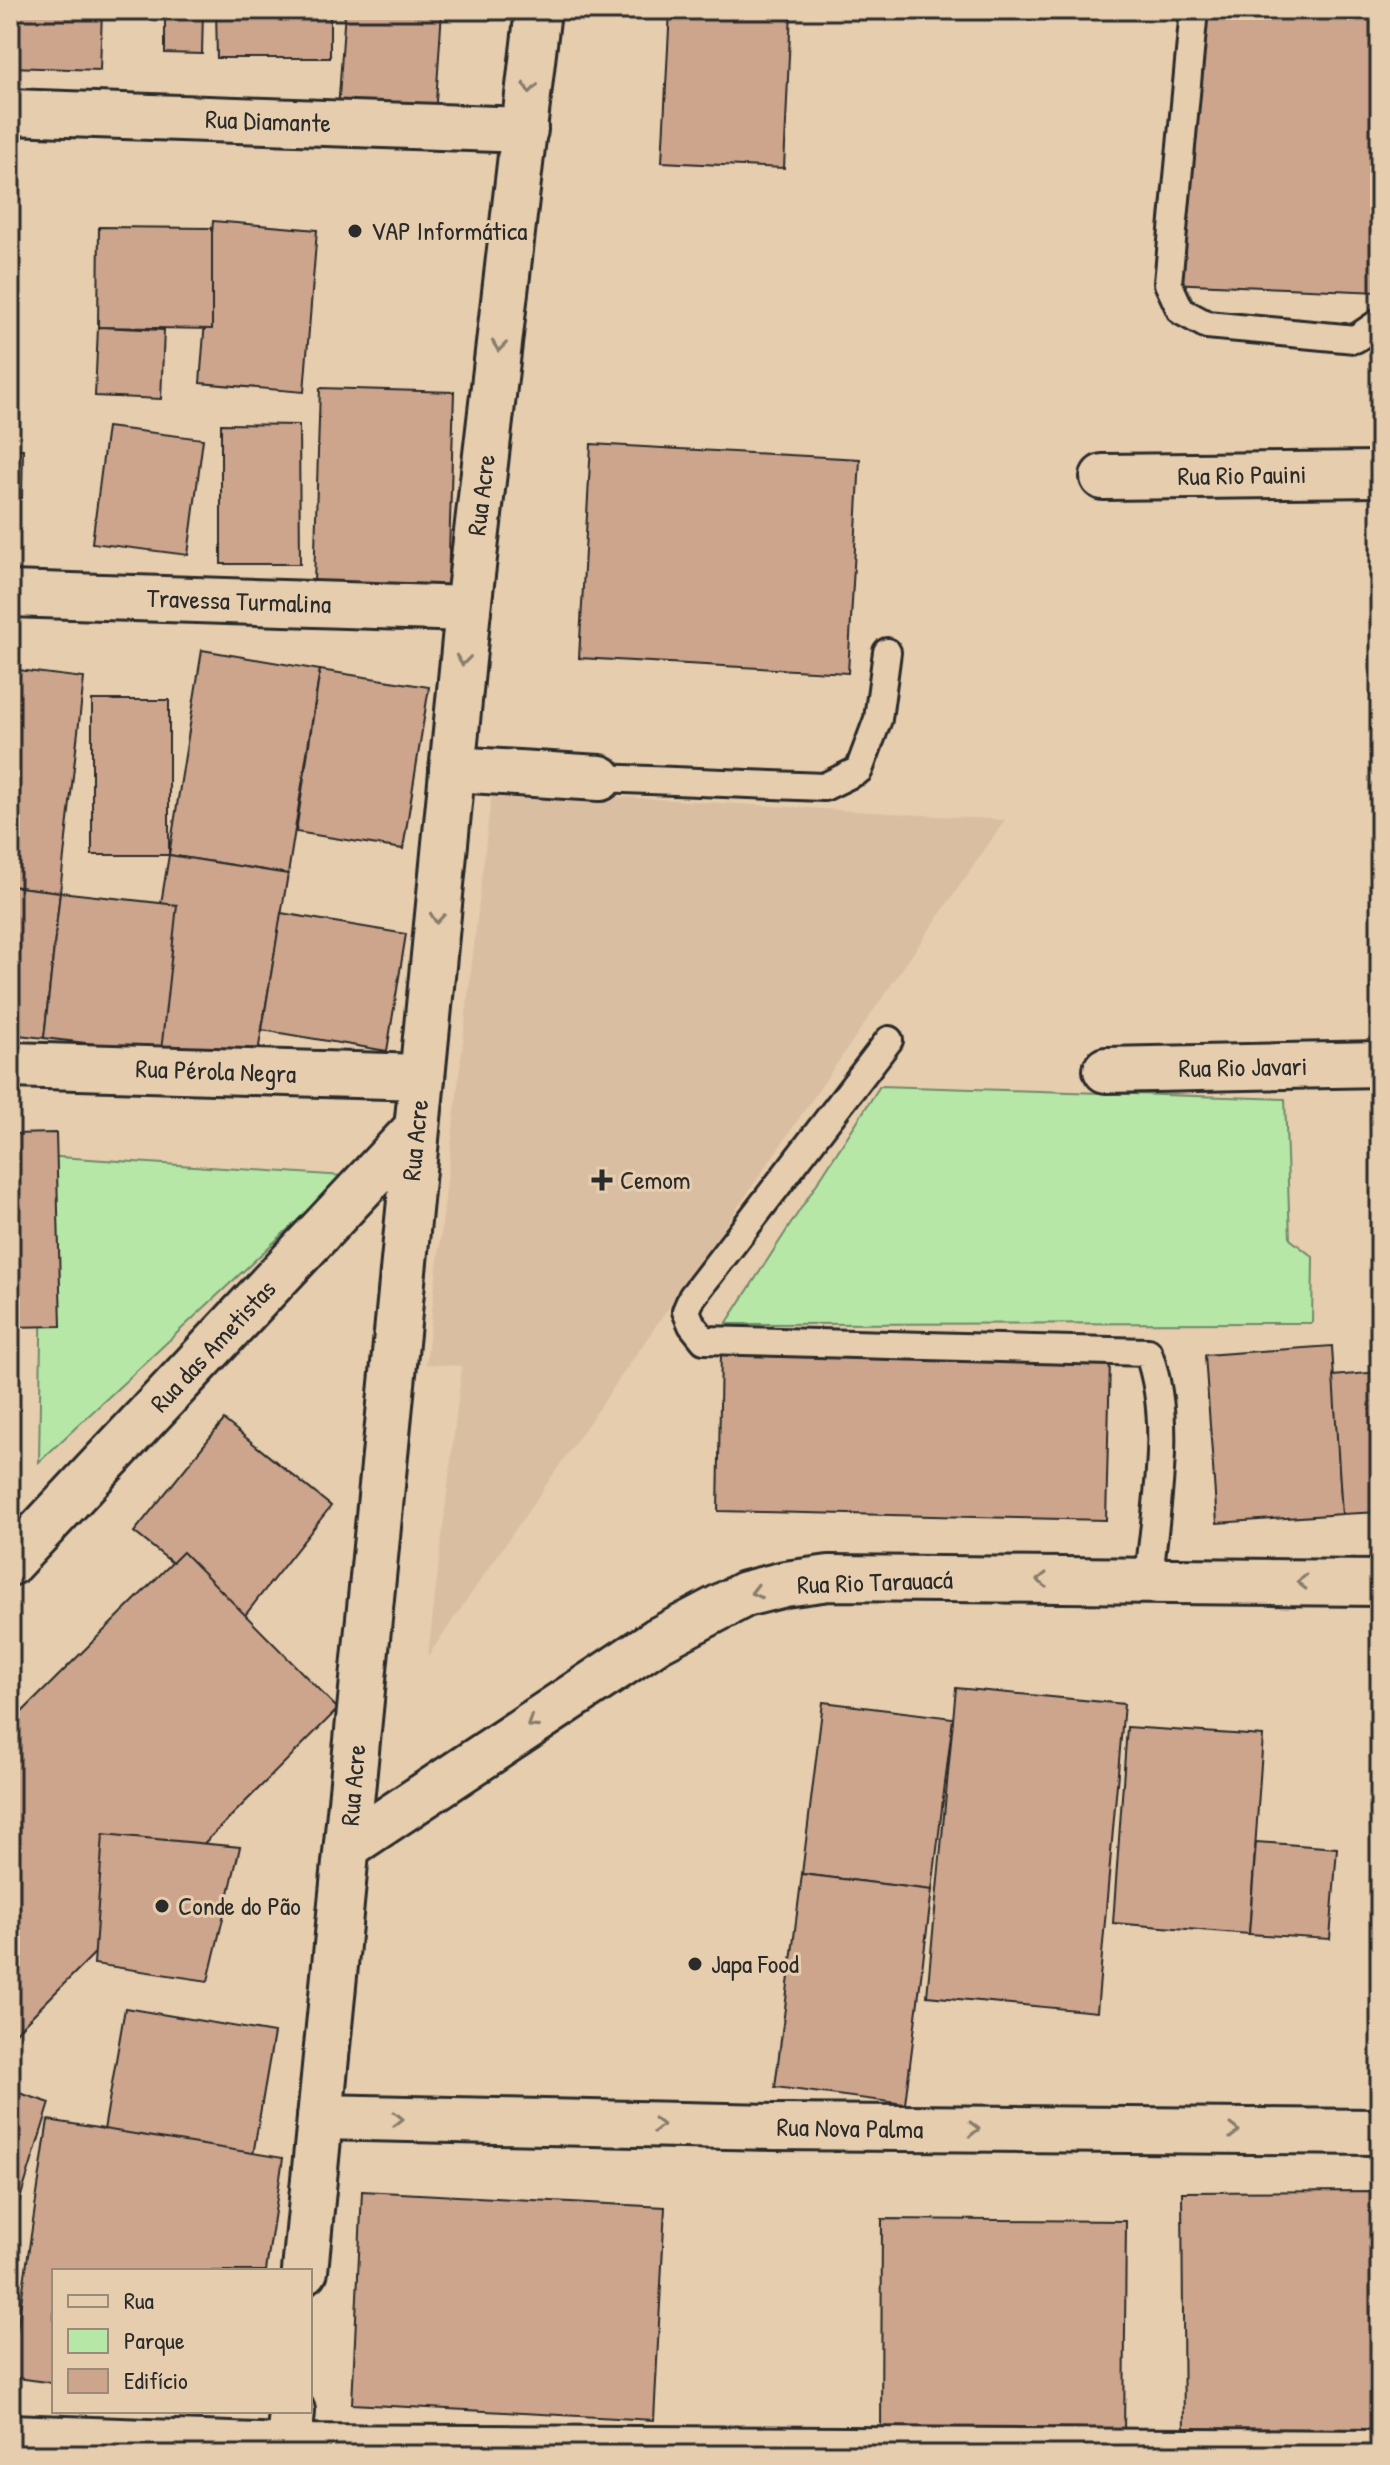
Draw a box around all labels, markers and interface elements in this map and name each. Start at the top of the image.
one-way arrow [521,81,538,94]
street label: Rua Diamante [205,101,331,140]
place label: VAP Informática [371,213,527,248]
marker: VAP Informática [346,222,364,240]
one-way arrow [491,340,508,353]
street label: Rua Acre [458,452,503,538]
street label: Rua Rio Pauini [1177,456,1307,493]
street label: Travessa Turmalina [146,580,332,621]
one-way arrow [454,654,471,667]
one-way arrow [429,912,446,925]
street label: Rua Rio Javari [1178,1048,1308,1085]
street label: Rua Pérola Negra [135,1050,297,1091]
street label: Rua Acre [393,1098,436,1182]
place label: Cemom [620,1162,690,1197]
marker: Cemom [591,1169,613,1191]
street label: Rua das Ametistas [142,1272,283,1420]
street label: Rua Rio Tarauacá [796,1561,953,1602]
one-way arrow [1035,1571,1048,1588]
one-way arrow [1295,1573,1308,1591]
one-way arrow [749,1583,763,1599]
one-way arrow [526,1714,541,1729]
street label: Rua Acre [332,1743,373,1827]
place label: Conde do Pão [178,1888,301,1923]
marker: Conde do Pão [153,1897,171,1915]
place label: Japa Food [711,1946,799,1981]
marker: Japa Food [686,1955,704,1973]
street label: Rua Nova Palma [776,2109,924,2146]
one-way arrow [392,2110,405,2128]
one-way arrow [652,2116,665,2133]
one-way arrow [968,2120,981,2138]
one-way arrow [1228,2122,1241,2140]
legend [52,2269,312,2413]
text: Rua [124,2284,154,2316]
text: Parque [124,2324,185,2356]
text: Edifício [124,2364,188,2396]

